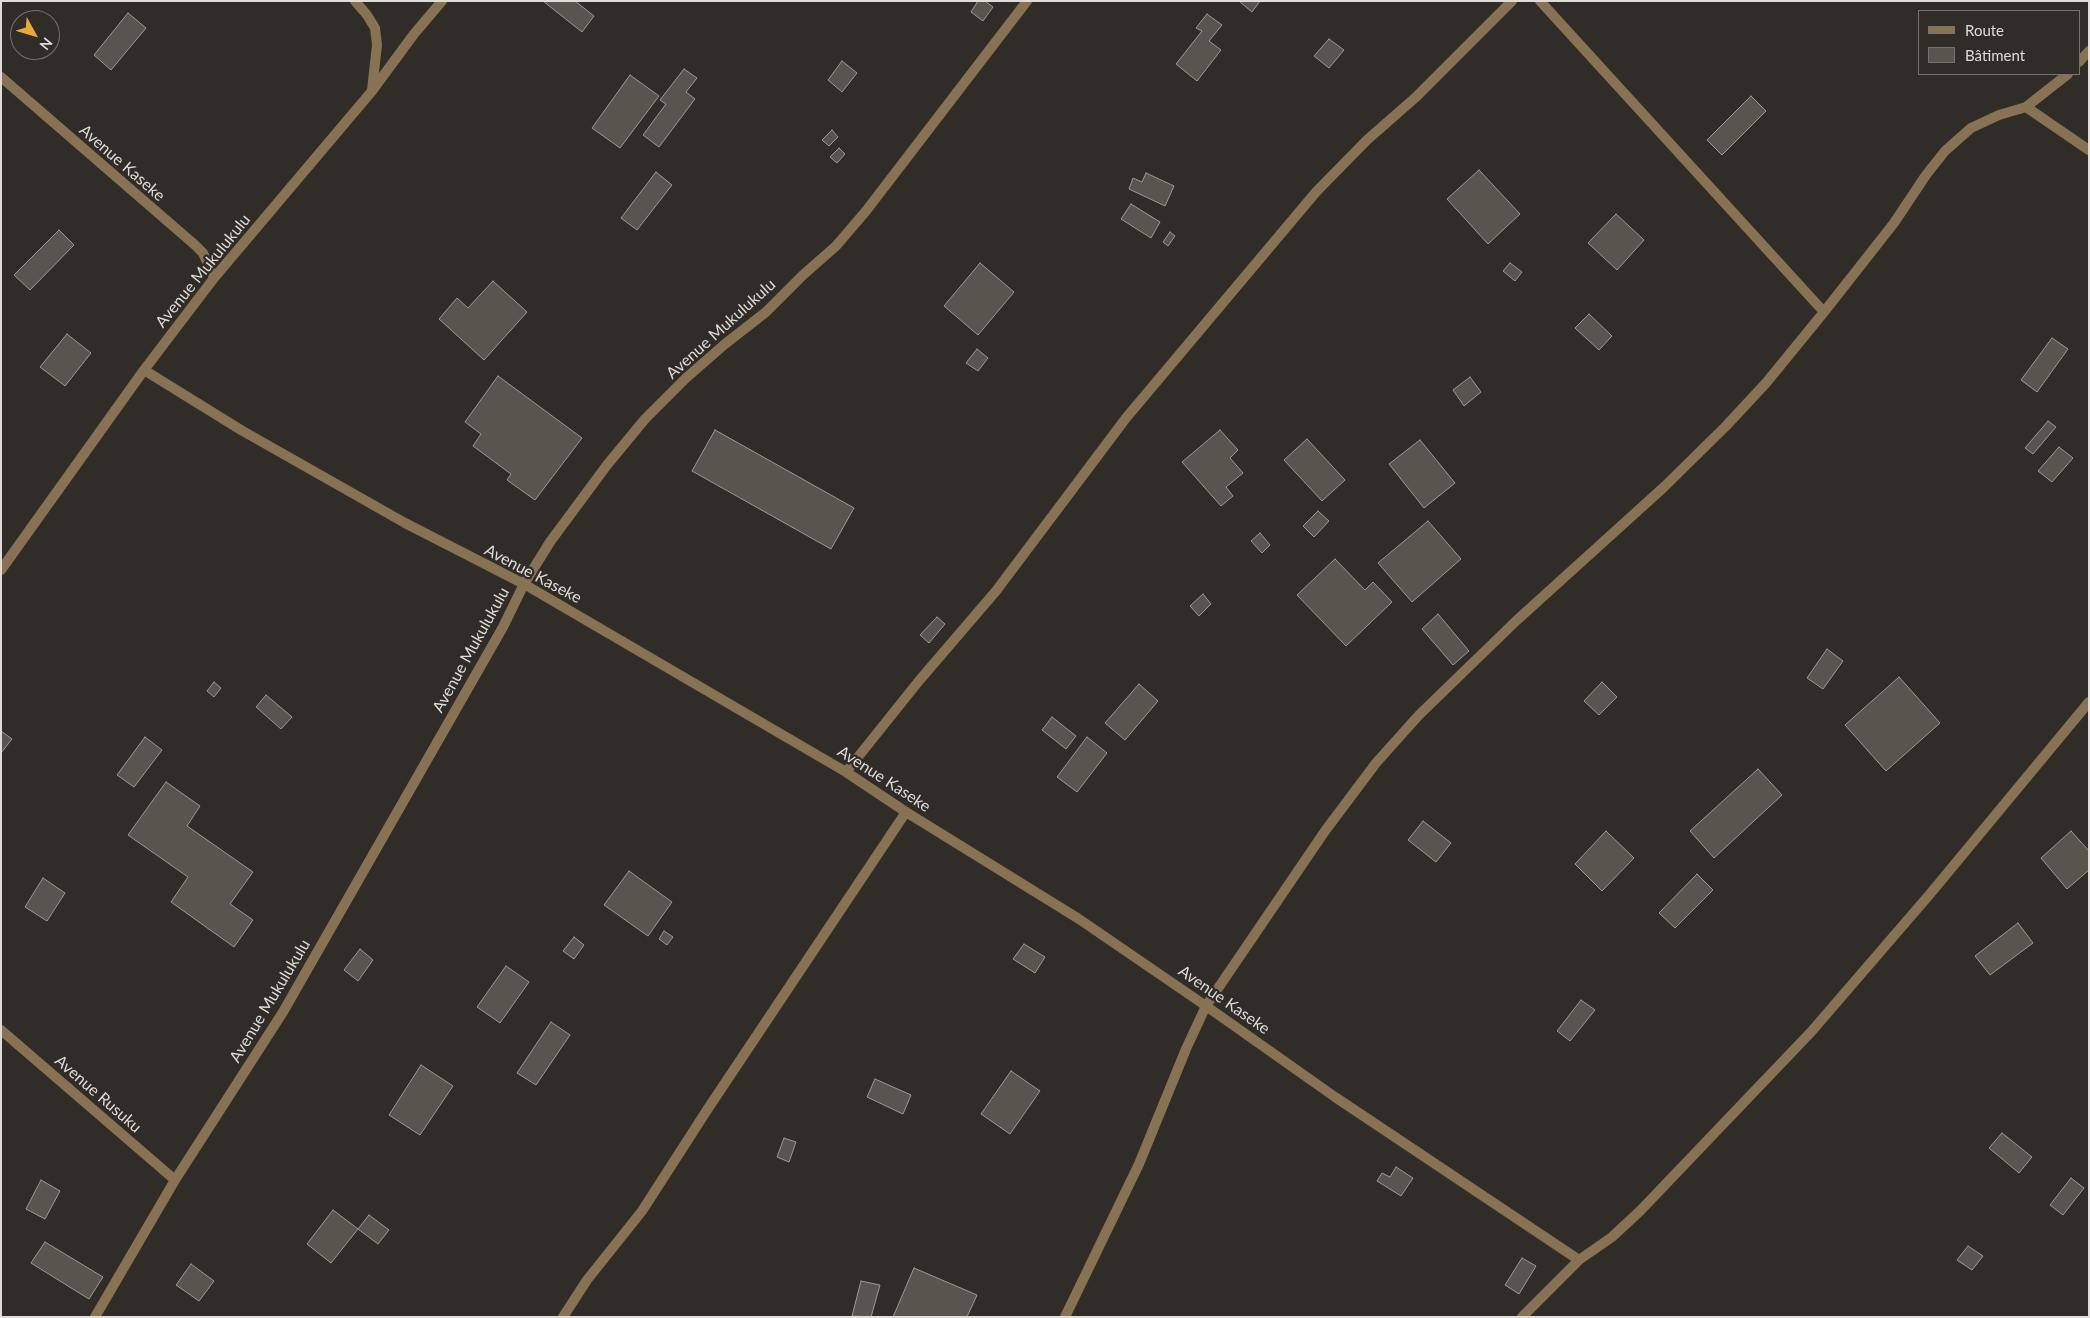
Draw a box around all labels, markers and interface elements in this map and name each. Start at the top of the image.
north arrow [10,10,60,60]
legend [1918,10,2080,75]
text: Route [1965,21,2004,39]
text: N [36,35,56,54]
text: Bâtiment [1965,46,2025,64]
street label: Avenue Kaseke [75,121,169,205]
street label: Avenue Mukulukulu [151,210,255,332]
street label: Avenue Mukulukulu [662,275,780,383]
street label: Avenue Kaseke [481,540,585,608]
street label: Avenue Mukulukulu [429,584,513,716]
street label: Avenue Kaseke [834,742,934,816]
street label: Avenue Mukulukulu [226,936,314,1066]
street label: Avenue Kaseke [1175,961,1273,1039]
street label: Avenue Rusuku [51,1051,145,1137]

